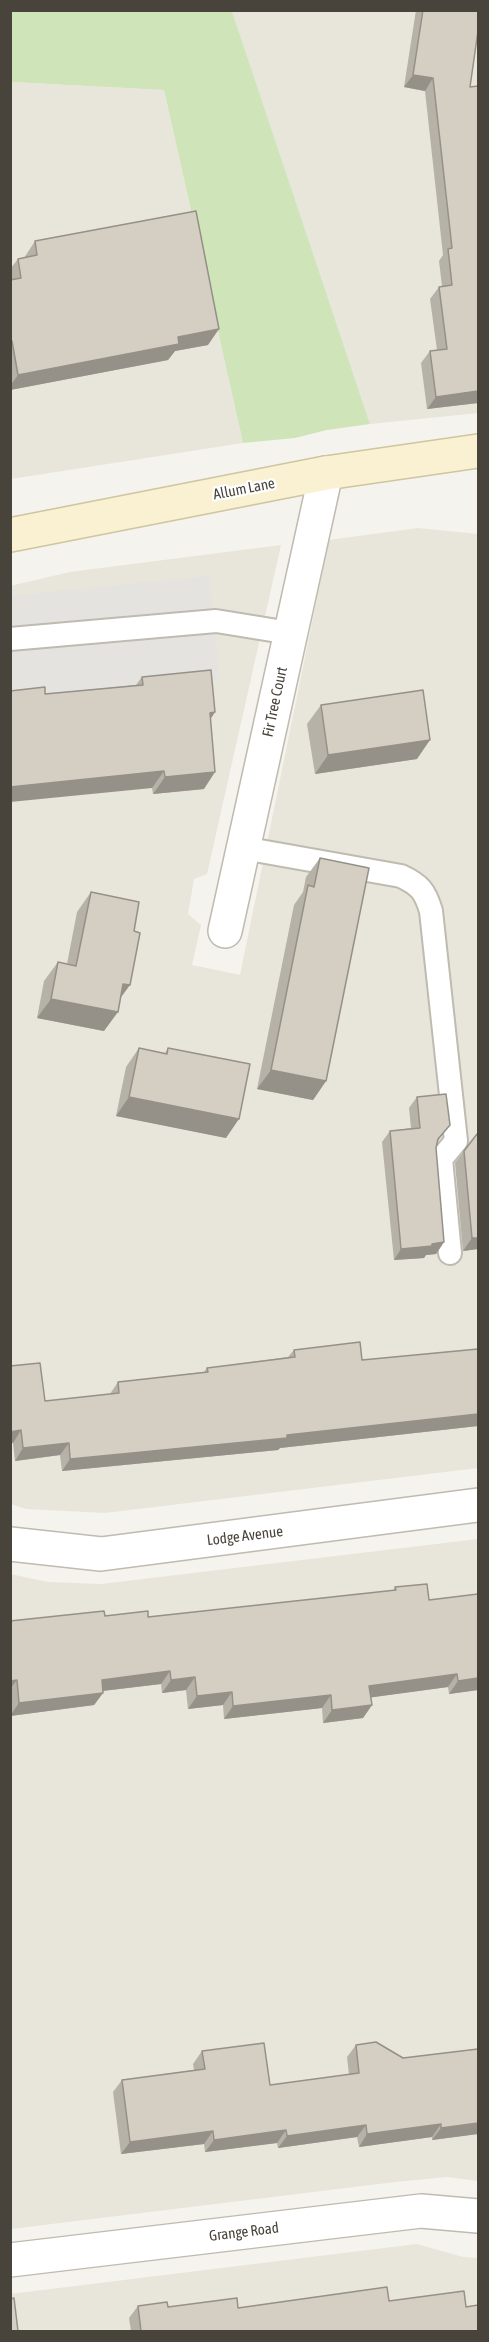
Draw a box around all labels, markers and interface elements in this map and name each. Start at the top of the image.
street label: Allum Lane [212,474,276,504]
street label: Fir Tree Court [259,665,291,739]
street label: Lodge Avenue [206,1522,284,1550]
street label: Grange Road [208,2219,280,2245]

